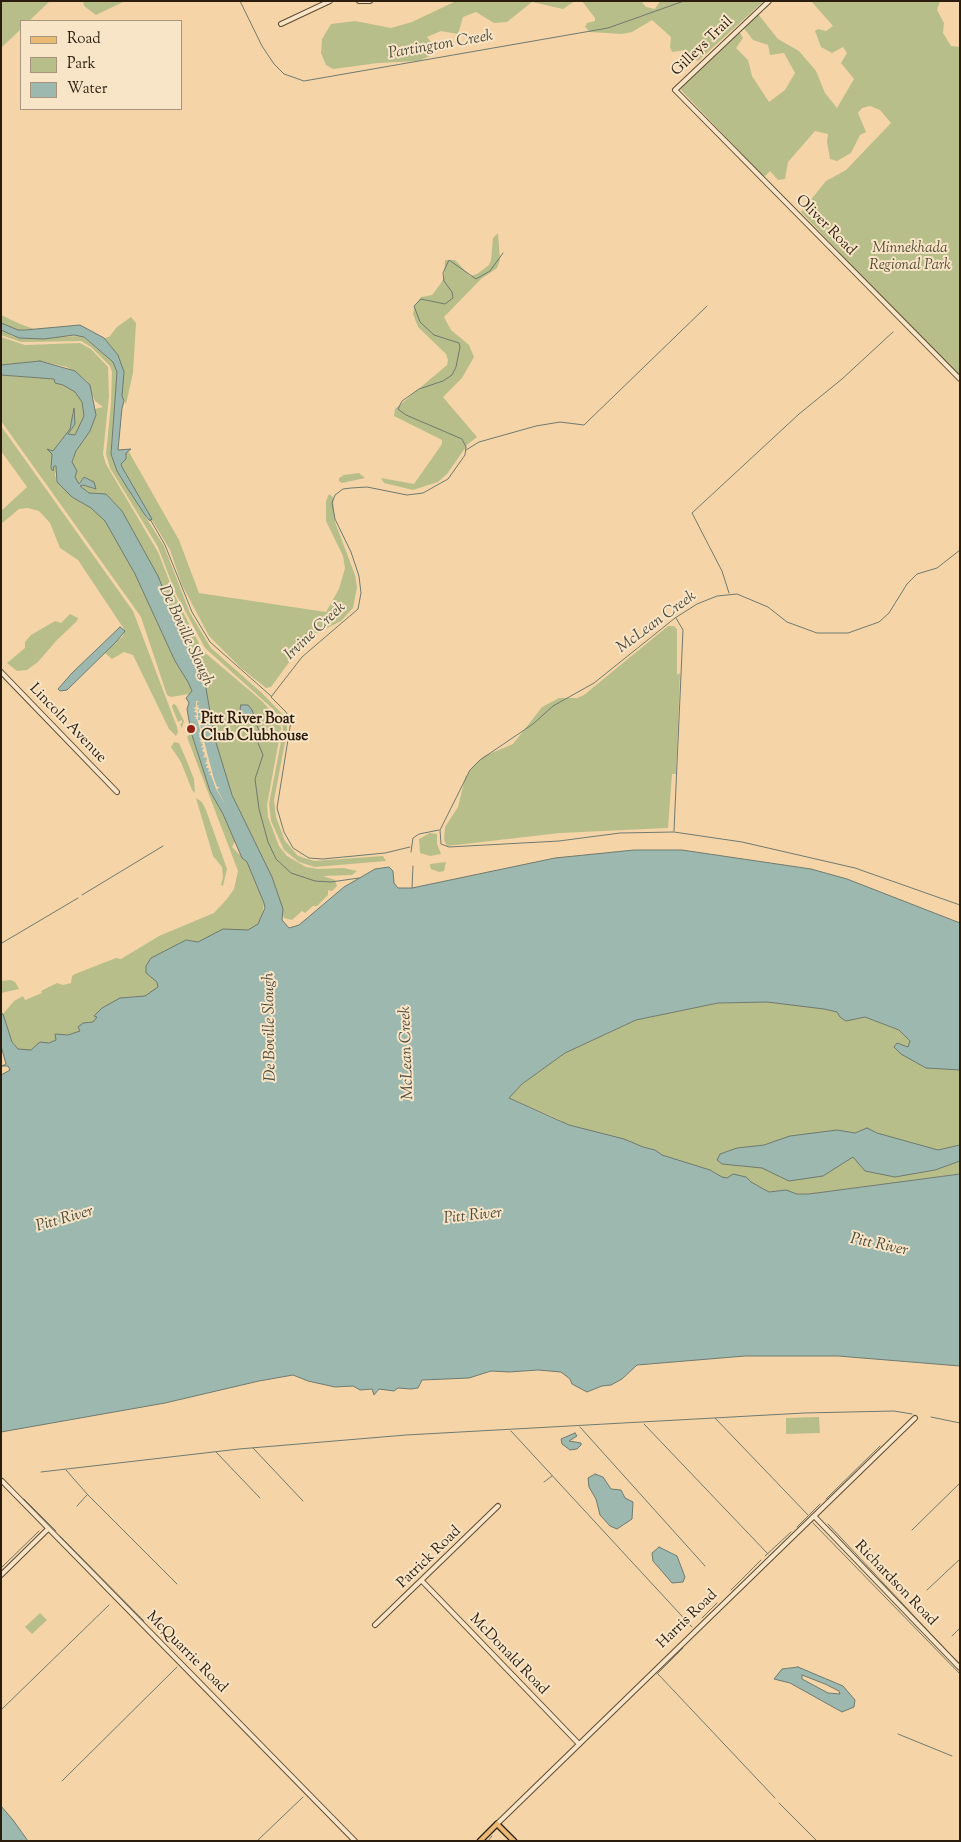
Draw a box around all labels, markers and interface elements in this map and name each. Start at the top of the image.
street label: Gilleys Trail [669,13,737,81]
legend [20,20,182,110]
water label: Partington Creek [387,27,495,65]
text: Road [67,29,101,50]
text: Park [67,54,96,75]
text: Water [67,79,107,100]
street label: Oliver Road [791,192,859,260]
park label: Minnekhada Regional Park [869,240,951,275]
water label: De Boville Slough [153,583,217,689]
water label: McLean Creek [613,588,701,658]
water label: Irvine Creek [281,599,351,665]
street label: Lincoln Avenue [25,681,109,767]
place label: Pitt River Boat Club Clubhouse [201,711,308,746]
marker: Pitt River Boat Club Clubhouse [185,723,197,735]
water label: De Boville Slough [260,972,282,1082]
water label: McLean Creek [397,1006,419,1100]
water label: Pitt River [34,1203,96,1237]
water label: Pitt River [443,1204,503,1230]
water label: Pitt River [848,1231,910,1261]
street label: Patrick Road [394,1523,466,1593]
street label: Richardson Road [850,1538,940,1630]
street label: Harris Road [654,1587,722,1653]
street label: McQuarrie Road [142,1609,230,1697]
street label: McDonald Road [465,1611,551,1699]

